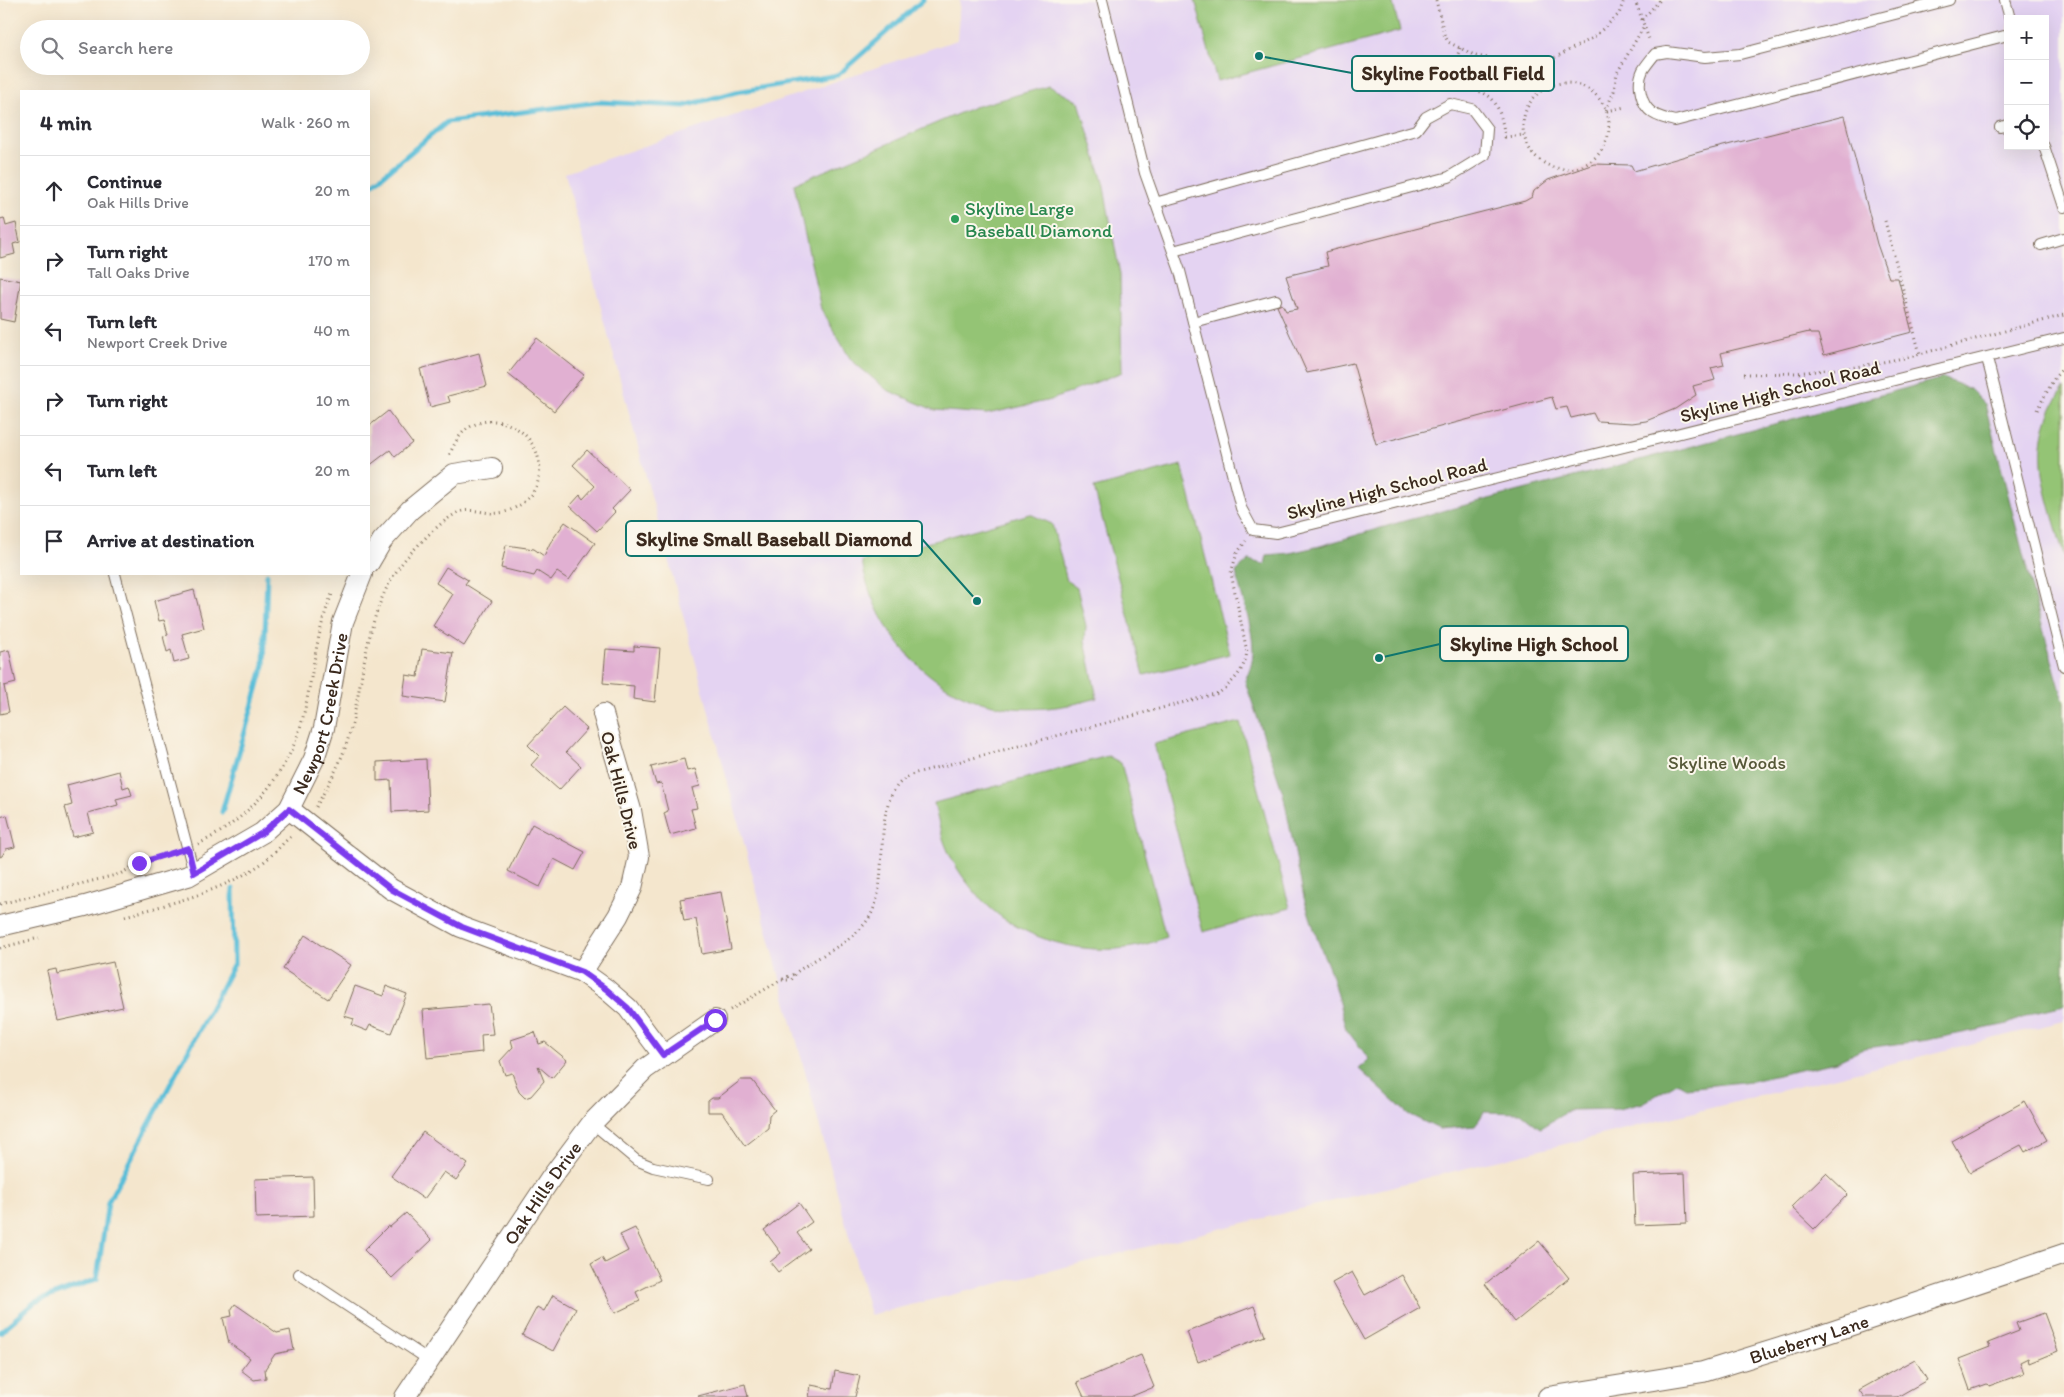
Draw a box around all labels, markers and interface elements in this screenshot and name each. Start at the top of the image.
map controls [2004,15,2049,150]
button: + [2004,15,2049,60]
search box [20,20,370,75]
icon: search [38,34,66,62]
text: Search here [78,36,173,59]
callout: Skyline Football Field [1352,56,1554,91]
button: − [2004,60,2049,105]
text: Skyline Football Field [1362,61,1545,86]
button: locate [2004,105,2049,150]
text: 4 min [40,110,92,135]
text: Walk · 260 m [261,113,350,132]
text: Continue [87,170,162,193]
icon: ahead [40,177,68,205]
text: 20 m [315,181,350,200]
text: Oak Hills Drive [87,193,189,212]
place label: Skyline Large Baseball Diamond [965,197,1113,242]
marker: Skyline Large Baseball Diamond [949,213,961,225]
text: Turn right [87,240,168,263]
icon: right [40,247,68,275]
text: 170 m [308,251,350,270]
text: Tall Oaks Drive [87,263,190,282]
text: Turn left [87,310,157,333]
icon: left [40,317,68,345]
text: 40 m [313,321,350,340]
text: Newport Creek Drive [87,333,228,352]
street label: Skyline High School Road [1678,355,1883,428]
icon: right [40,387,68,415]
text: Turn right [87,389,168,412]
text: 10 m [316,391,350,410]
street label: Skyline High School Road [1285,452,1490,525]
icon: left [40,457,68,485]
text: Turn left [87,459,157,482]
text: 20 m [315,461,350,480]
callout: Skyline Small Baseball Diamond [626,521,922,556]
icon: arrive [40,527,68,555]
text: Skyline Small Baseball Diamond [636,527,912,552]
text: Arrive at destination [87,529,254,552]
callout: Skyline High School [1440,626,1628,661]
street label: Newport Creek Drive [287,631,353,798]
text: Skyline High School [1450,632,1618,657]
street label: Oak Hills Drive [596,729,647,852]
park label: Skyline Woods [1668,751,1786,774]
route end [128,852,151,875]
route start [704,1009,727,1032]
street label: Oak Hills Drive [499,1137,587,1249]
street label: Blueberry Lane [1747,1309,1872,1369]

